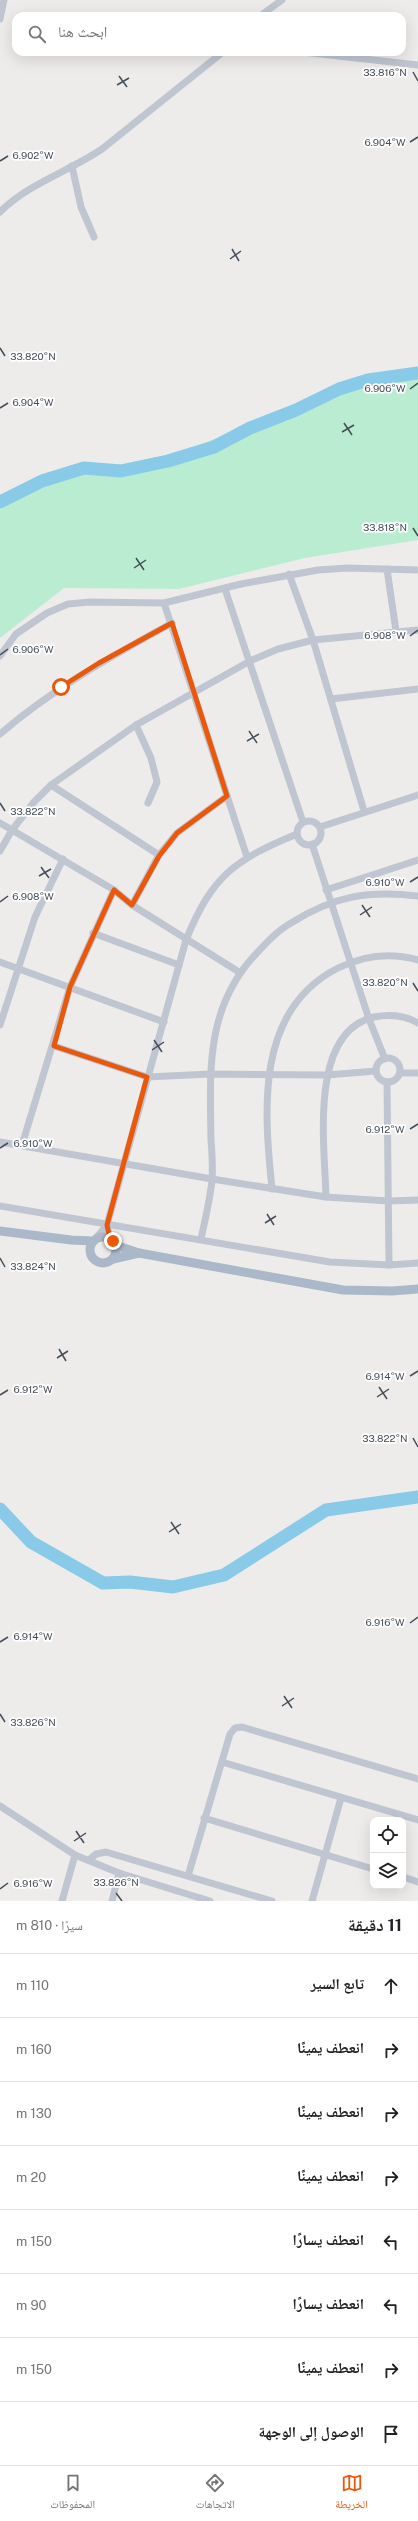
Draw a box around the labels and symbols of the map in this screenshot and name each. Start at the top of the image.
text: 33.816°N [363,66,407,78]
text: 6.904°W [364,136,406,148]
text: 6.902°W [13,149,54,161]
text: 33.820°N [10,350,56,362]
text: 6.906°W [364,382,406,394]
text: 6.904°W [12,396,54,408]
text: 33.818°N [363,521,407,533]
text: 6.908°W [364,629,406,641]
text: 6.906°W [12,643,54,655]
route start [52,678,70,696]
text: 33.822°N [10,805,56,817]
text: 6.910°W [365,876,405,888]
text: 6.908°W [12,890,54,902]
text: 33.820°N [362,976,408,988]
text: 6.912°W [366,1123,405,1135]
text: 6.910°W [13,1137,53,1149]
route end [104,1232,122,1250]
text: 33.824°N [10,1260,56,1272]
text: 6.914°W [365,1370,405,1382]
text: 6.912°W [14,1383,53,1395]
text: 33.822°N [362,1432,408,1444]
text: 6.916°W [365,1616,405,1628]
text: 6.914°W [13,1630,53,1642]
text: 33.826°N [10,1716,56,1728]
text: 33.826°N [93,1876,139,1888]
text: 6.916°W [13,1877,53,1889]

